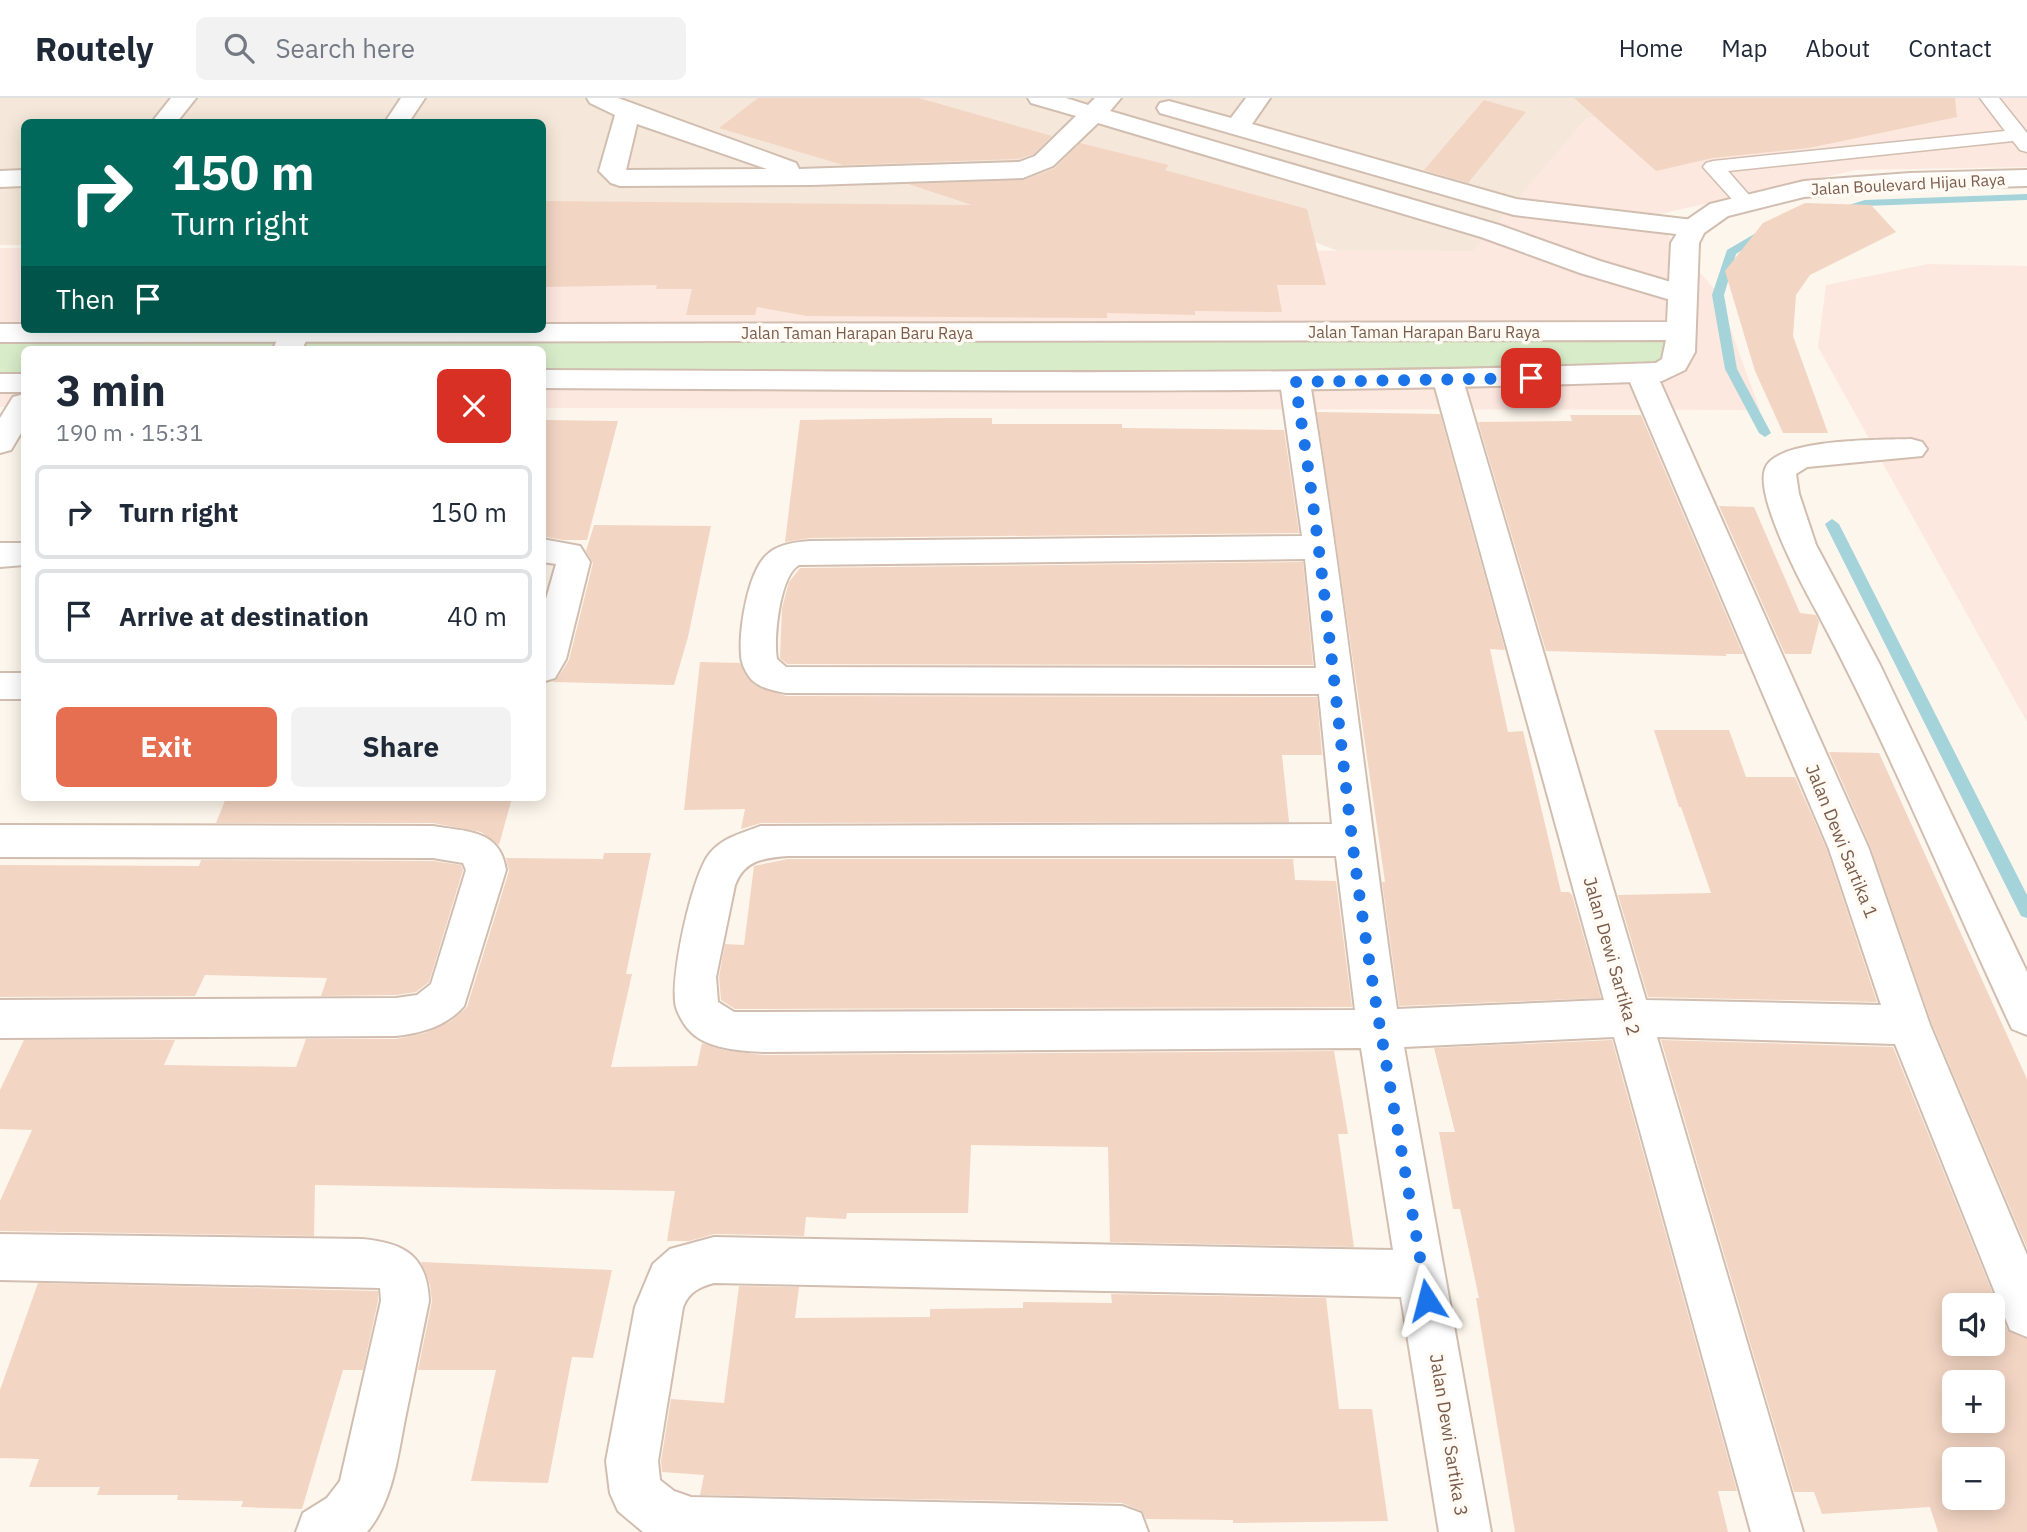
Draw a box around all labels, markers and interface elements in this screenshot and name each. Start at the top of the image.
search box [196,17,686,80]
text: Routely [35,27,154,70]
icon: search [220,29,258,67]
text: Search here [276,31,415,65]
text: Home [1619,32,1683,64]
text: Map [1721,32,1767,64]
text: About [1805,32,1870,64]
text: Contact [1908,32,1992,64]
text: 150 m [171,140,315,203]
icon: right [56,147,147,238]
street label: Jalan Boulevard Hijau Raya [1810,169,2006,199]
text: Turn right [171,202,309,244]
icon: arrive [129,280,167,318]
text: Then [56,282,115,316]
street label: Jalan Taman Harapan Baru Raya [1308,322,1540,342]
street label: Jalan Taman Harapan Baru Raya [741,323,973,343]
pin [1501,348,1561,408]
icon: arrive [1512,359,1550,397]
text: 3 min [56,363,166,418]
button: close [437,369,511,443]
text: 190 m · 15:31 [56,417,203,447]
icon: right [60,493,98,531]
text: Turn right [119,495,238,529]
text: 150 m [431,495,507,529]
icon: arrive [60,597,98,635]
text: Arrive at destination [119,599,369,633]
text: 40 m [447,599,507,633]
button: Exit [56,707,277,787]
button: Share [291,707,511,787]
street label: Jalan Dewi Sartika 1 [1801,761,1883,921]
street label: Jalan Dewi Sartika 2 [1578,874,1646,1038]
position arrow [1390,1263,1464,1337]
map controls [1942,1293,2005,1510]
button: sound [1942,1293,2005,1356]
street label: Jalan Dewi Sartika 3 [1425,1352,1473,1518]
button: + [1942,1370,2005,1433]
button: − [1942,1447,2005,1510]

